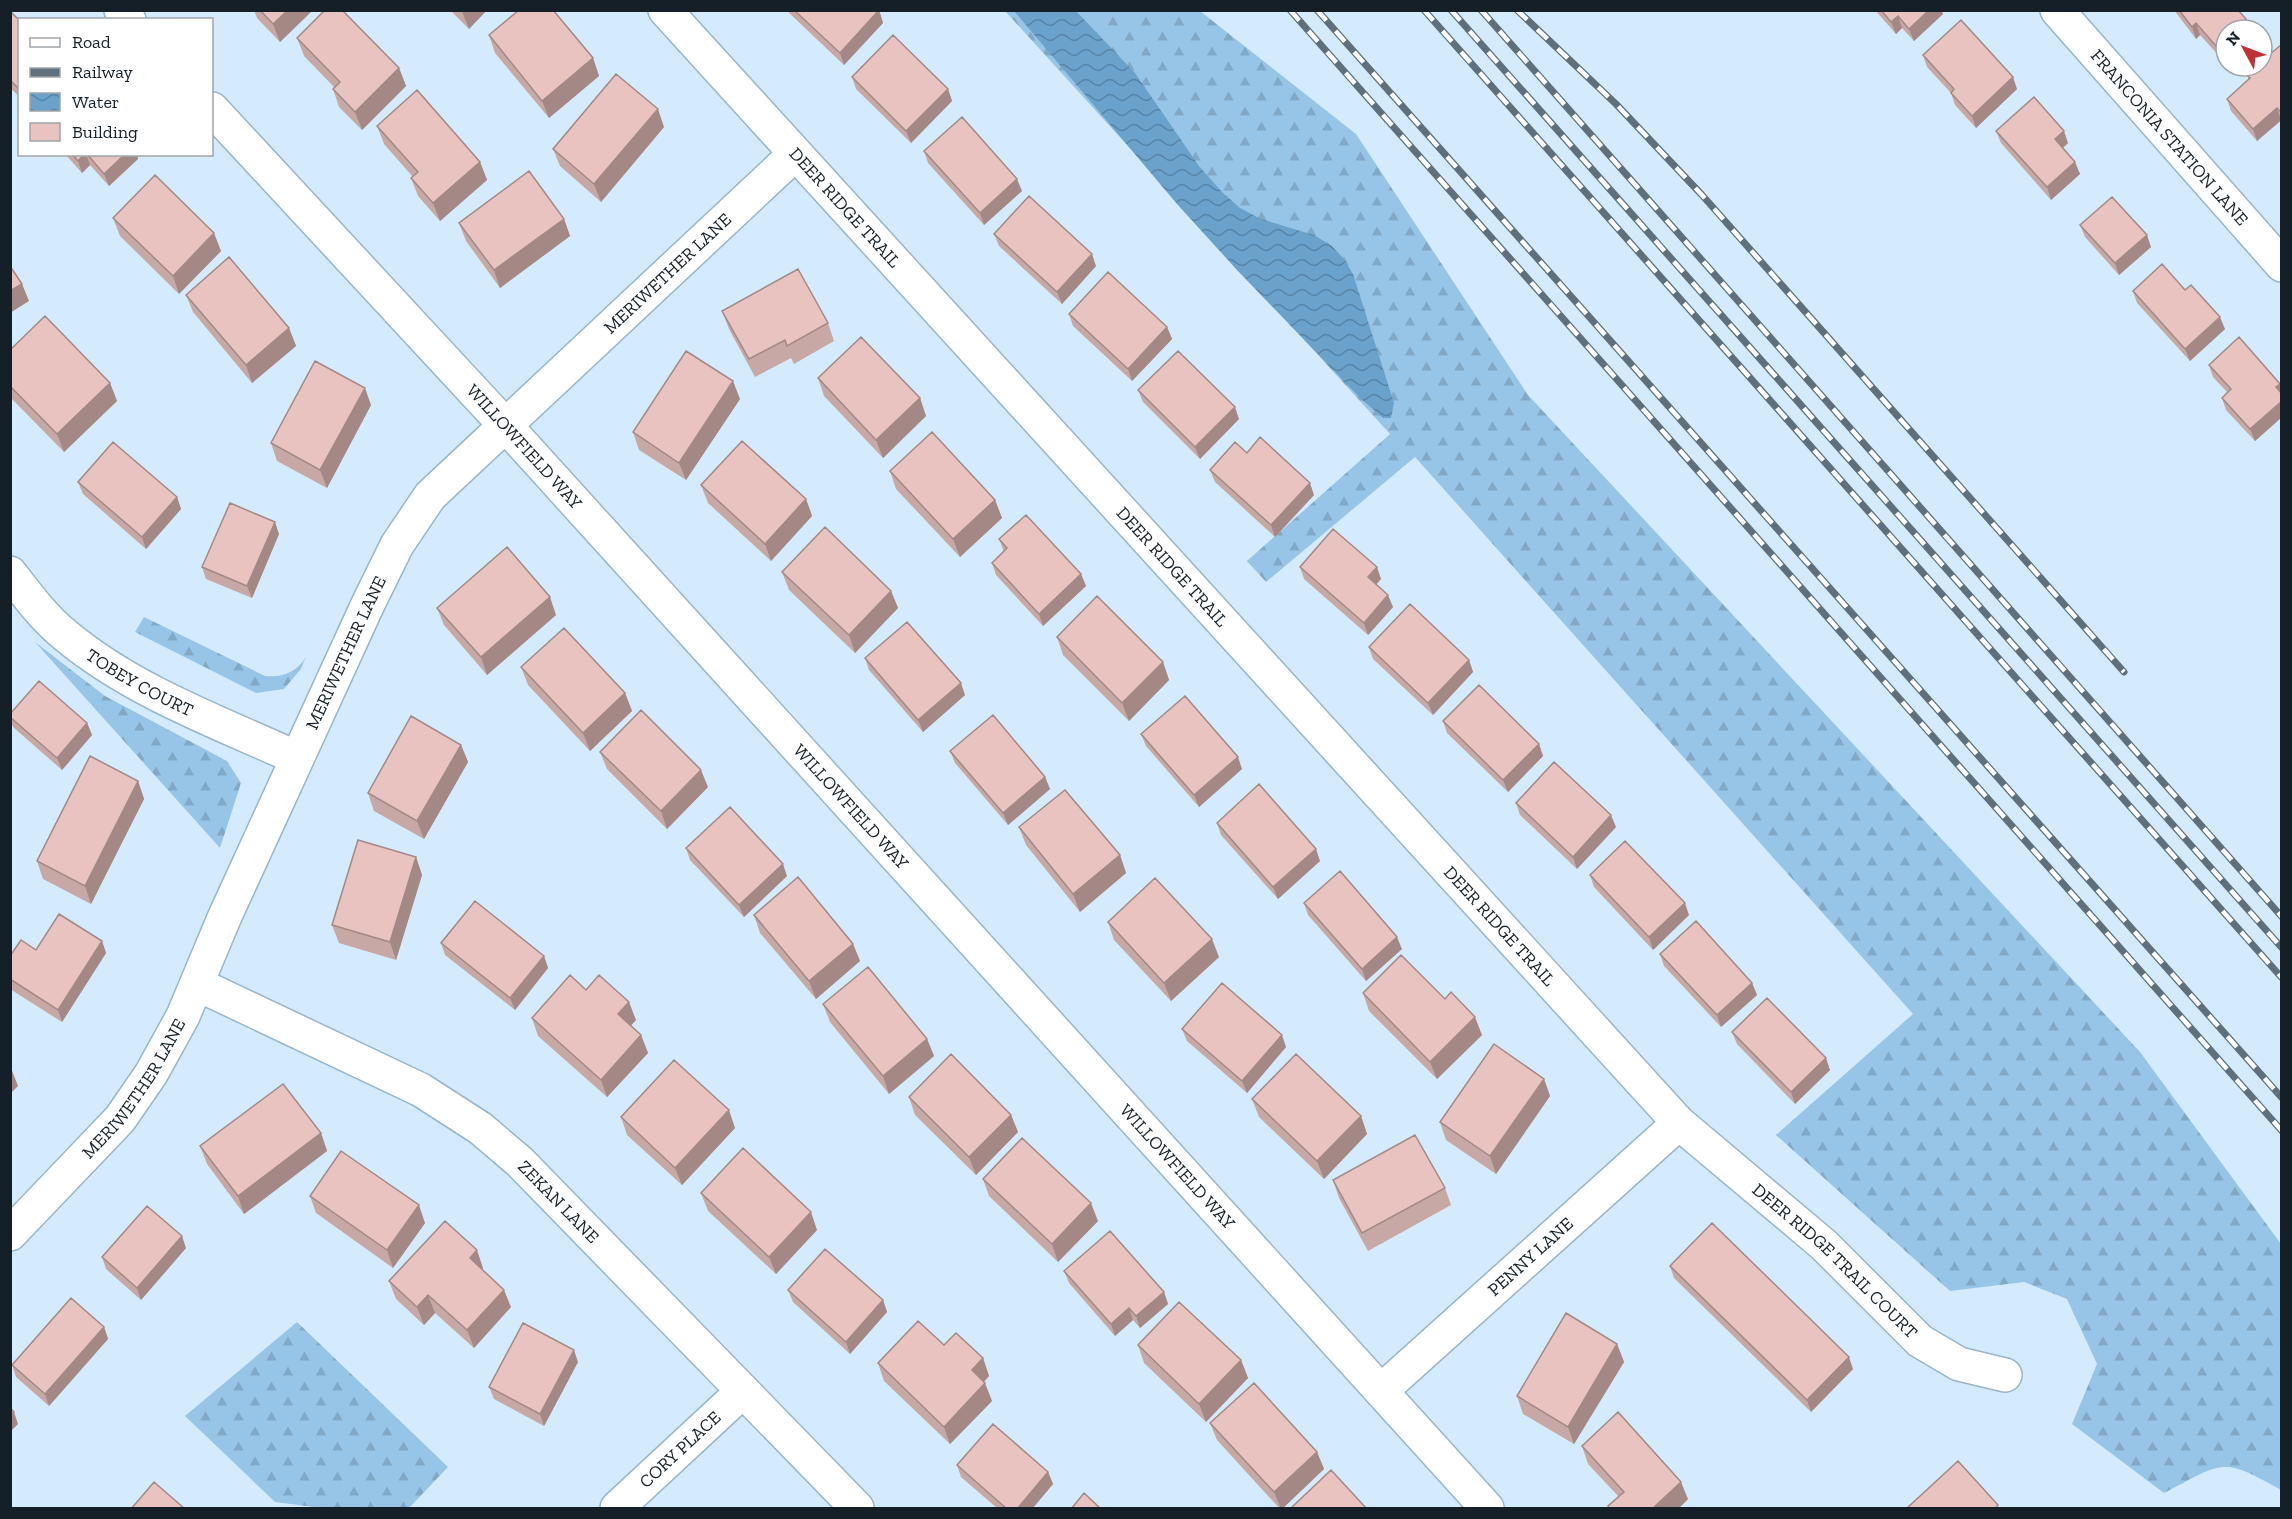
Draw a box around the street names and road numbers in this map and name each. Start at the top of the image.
street label: FRANCONIA STATION LANE [2086,45,2253,230]
street label: DEER RIDGE TRAIL [785,143,905,272]
street label: MERIWETHER LANE [599,208,736,338]
street label: WILLOWFIELD WAY [462,380,587,514]
street label: DEER RIDGE TRAIL [1112,502,1233,631]
street label: MERIWETHER LANE [301,573,391,733]
street label: TOBEY COURT [82,644,197,721]
street label: WILLOWFIELD WAY [789,739,913,874]
street label: DEER RIDGE TRAIL [1439,861,1560,991]
street label: MERIWETHER LANE [77,1015,190,1163]
street label: WILLOWFIELD WAY [1115,1099,1240,1234]
street label: ZEKAN LANE [514,1156,604,1248]
street label: DEER RIDGE TRAIL COURT [1748,1178,1922,1343]
street label: PENNY LANE [1483,1213,1578,1301]
street label: CORY PLACE [635,1406,725,1493]

